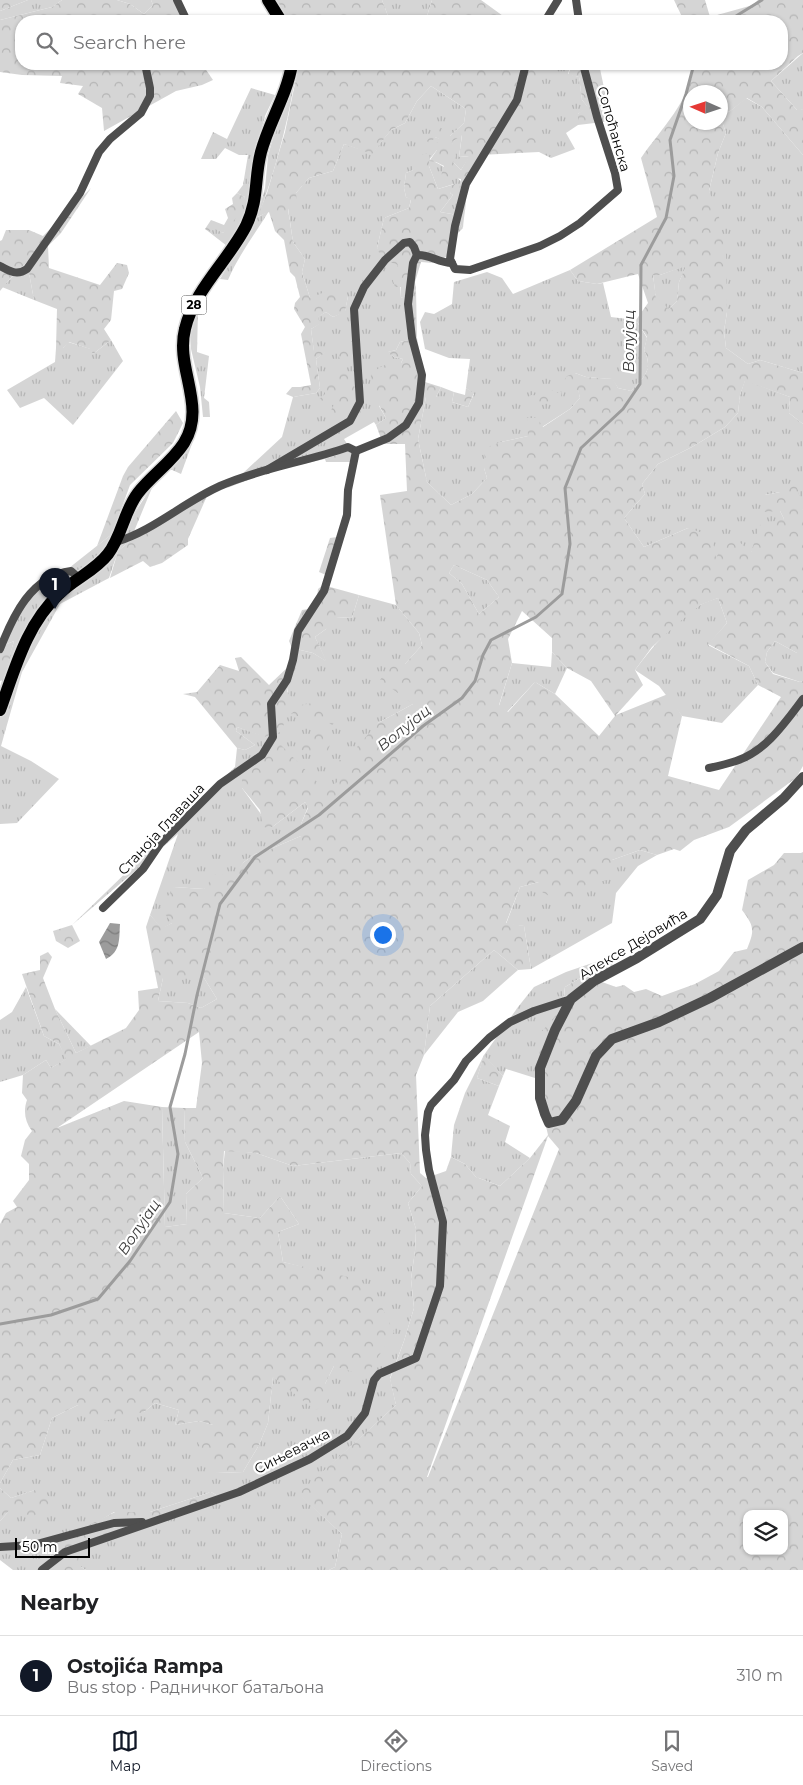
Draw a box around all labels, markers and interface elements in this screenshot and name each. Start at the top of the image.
search box [15,15,788,70]
icon: search [33,29,61,57]
text: Search here [73,31,186,54]
street label: Сопоћанска [593,84,635,174]
north arrow [683,85,728,130]
road number: 28 [182,296,206,314]
water label: Волујац [619,309,638,373]
pin: 1 [39,568,71,609]
water label: Волујац [373,700,434,755]
street label: Станоја Главаша [114,779,208,879]
street label: Алексе Дејовића [575,904,691,984]
your location [370,922,396,948]
water label: Волујац [113,1195,164,1258]
street label: Сињевачка [251,1424,333,1478]
map controls [743,1510,788,1555]
button: layers [743,1510,788,1555]
scale bar [15,1535,90,1558]
text: 50 m [22,1538,58,1556]
text: Nearby [20,1590,99,1615]
text: Ostojića Rampa [67,1655,223,1678]
text: 1 [33,1666,39,1685]
text: 310 m [736,1666,783,1685]
text: Bus stop · Радничког батаљона [67,1678,324,1697]
tab: Map [110,1727,141,1775]
tab: Directions [360,1727,432,1775]
tab: Saved [651,1727,693,1775]

